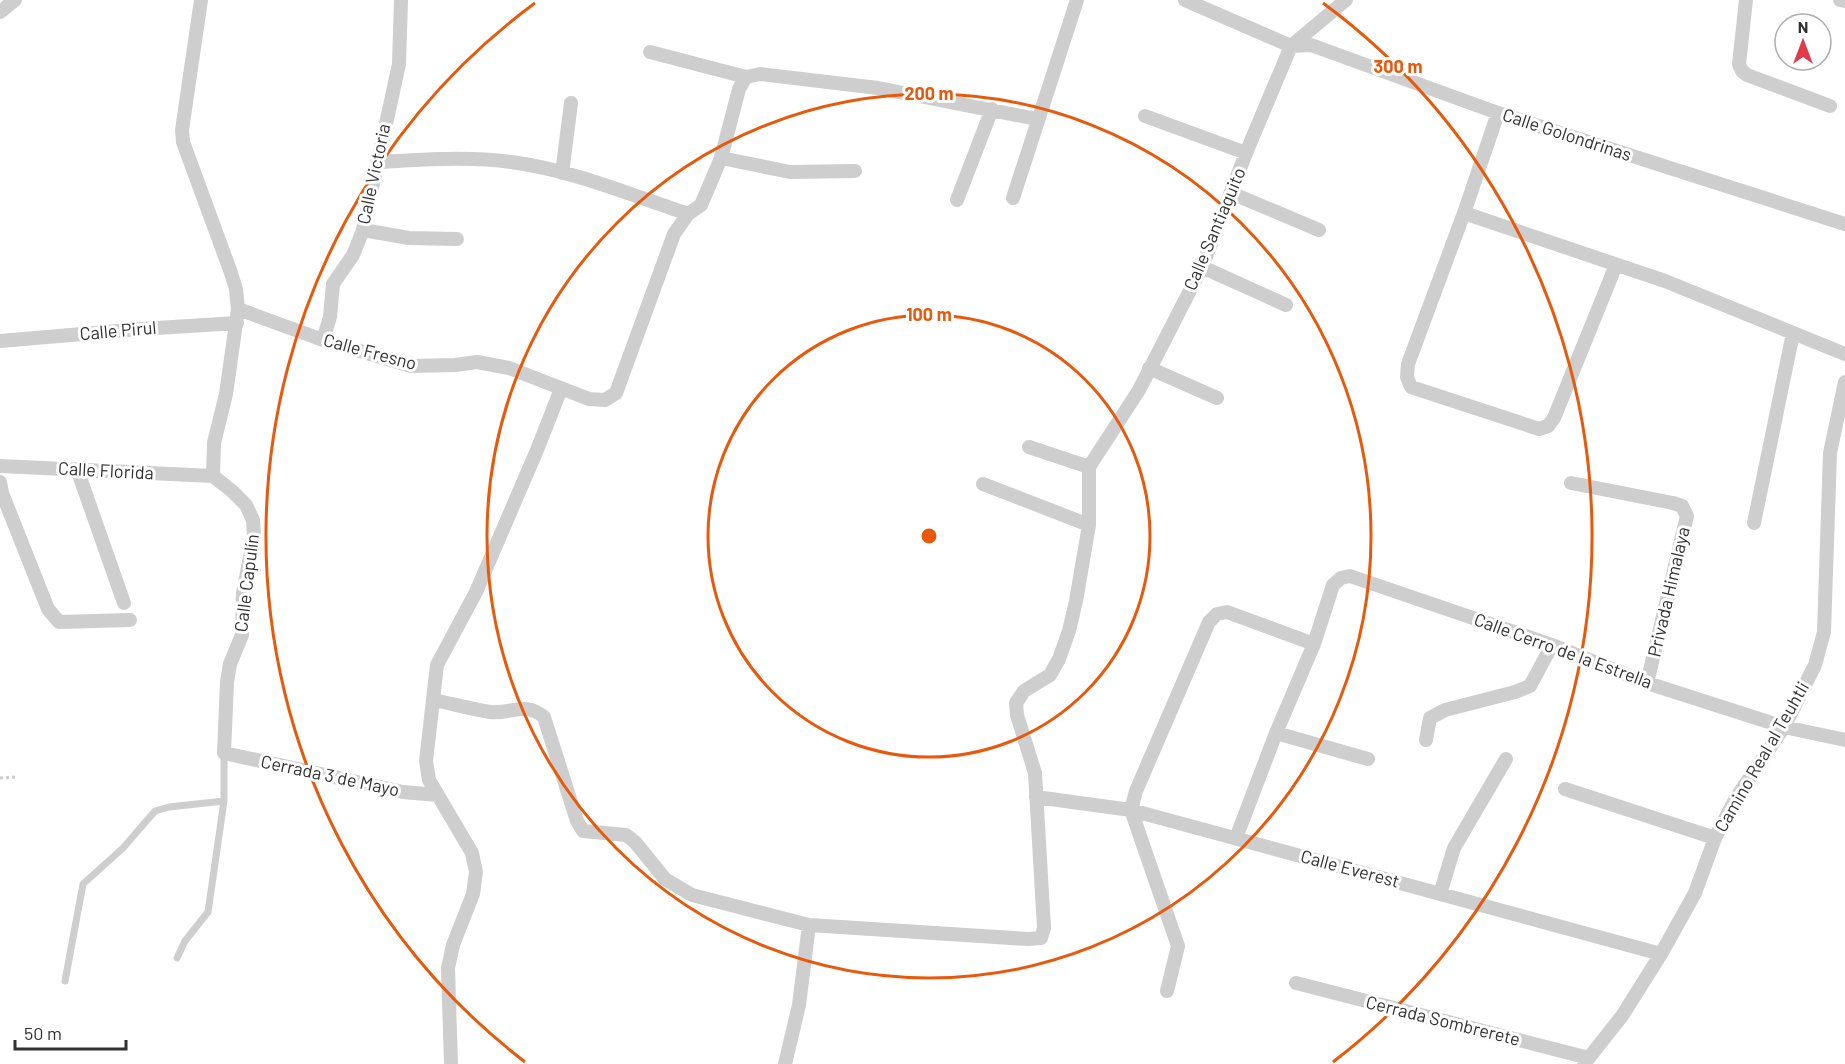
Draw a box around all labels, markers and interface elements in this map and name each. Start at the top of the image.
north arrow [1773,12,1833,72]
text: N [1798,17,1808,36]
text: 300 m [1374,55,1422,77]
text: 200 m [904,82,954,104]
street label: Calle Golondrinas [1500,103,1635,165]
street label: Calle Victoria [352,121,394,226]
street label: Calle Santiaguito [1178,164,1250,293]
text: 100 m [906,303,952,325]
street label: Calle Pirul [79,316,157,344]
street label: Calle Fresno [321,328,419,374]
street label: Calle Florida [58,457,154,483]
street label: Privada Himalaya [1642,525,1694,659]
centre of rings [919,526,939,546]
street label: Calle Capulín [229,533,263,633]
street label: Calle Cerro de la Estrella [1471,608,1655,693]
street label: Camino Real al Teuhtli [1709,677,1813,836]
street label: Cerrada 3 de Mayo [259,750,401,800]
street label: Calle Everest [1298,844,1402,892]
street label: Cerrada Sombrerete [1364,990,1523,1050]
scale bar [15,1013,126,1051]
text: 50 m [24,1022,62,1044]

